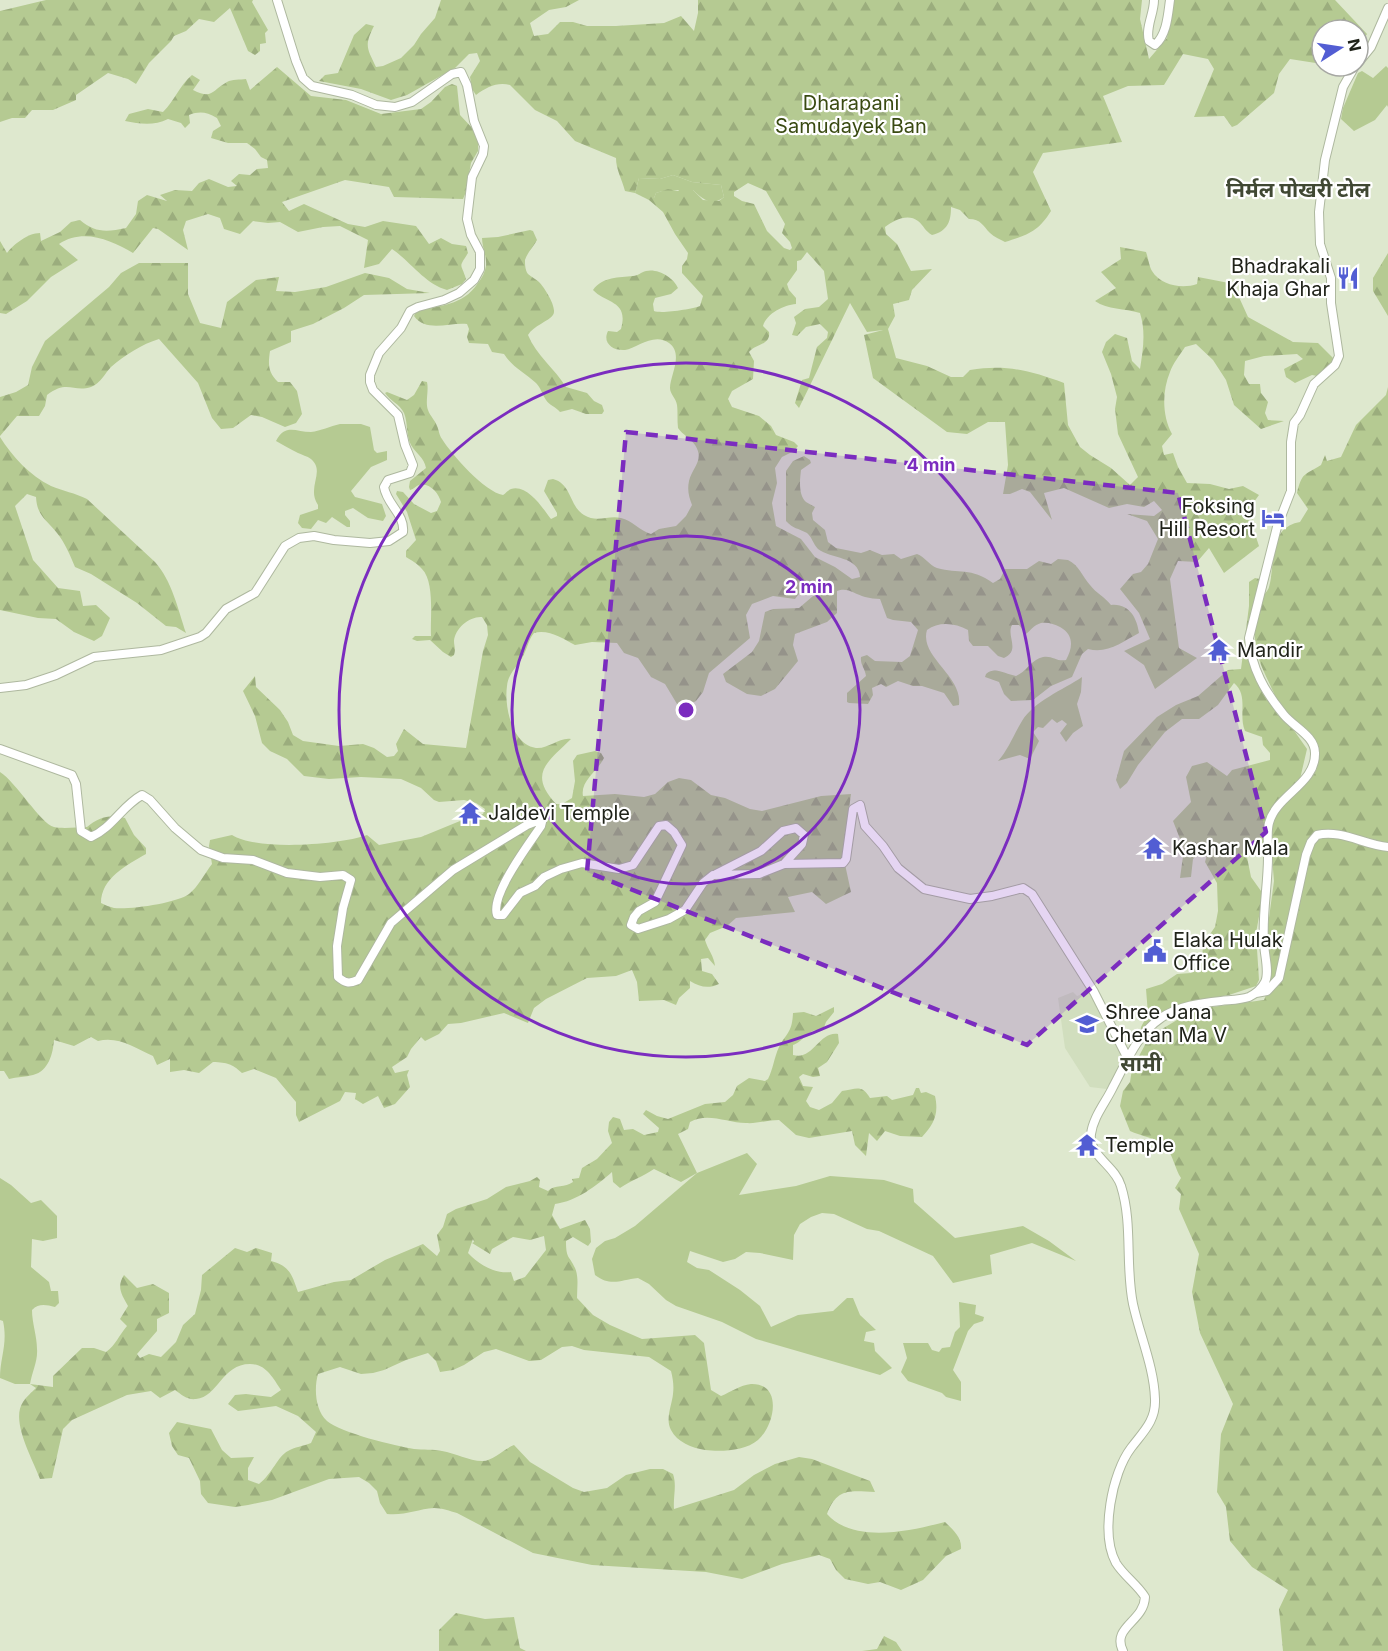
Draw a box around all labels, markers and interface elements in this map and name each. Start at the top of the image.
north arrow [1310,18,1370,78]
text: N [1344,37,1366,53]
park label: Dharapani Samudayek Ban [775,91,927,138]
district label: निर्मल पोखरी टोल [1226,177,1371,202]
place label: Bhadrakali Khaja Ghar [1226,254,1330,301]
restaurant icon: Bhadrakali Khaja Ghar [1335,265,1361,291]
text: 4 min [907,454,955,475]
place label: Foksing Hill Resort [1159,494,1255,541]
hotel icon: Foksing Hill Resort [1260,505,1286,531]
text: 2 min [785,576,833,597]
temple icon: Mandir [1206,637,1232,663]
place label: Mandir [1237,638,1303,662]
centre of rings [676,700,696,720]
temple icon: Jaldevi Temple [457,800,483,826]
place label: Jaldevi Temple [488,801,630,825]
temple icon: Kashar Mala [1141,835,1167,861]
place label: Kashar Mala [1172,836,1289,860]
place label: Elaka Hulak Office [1173,928,1283,975]
public building icon: Elaka Hulak Office [1142,938,1168,964]
place label: Shree Jana Chetan Ma V [1105,1000,1227,1047]
school or university icon: Shree Jana Chetan Ma V [1074,1011,1100,1037]
district label: सामी [1120,1051,1163,1076]
temple icon: Temple [1074,1132,1100,1158]
place label: Temple [1105,1133,1174,1157]

